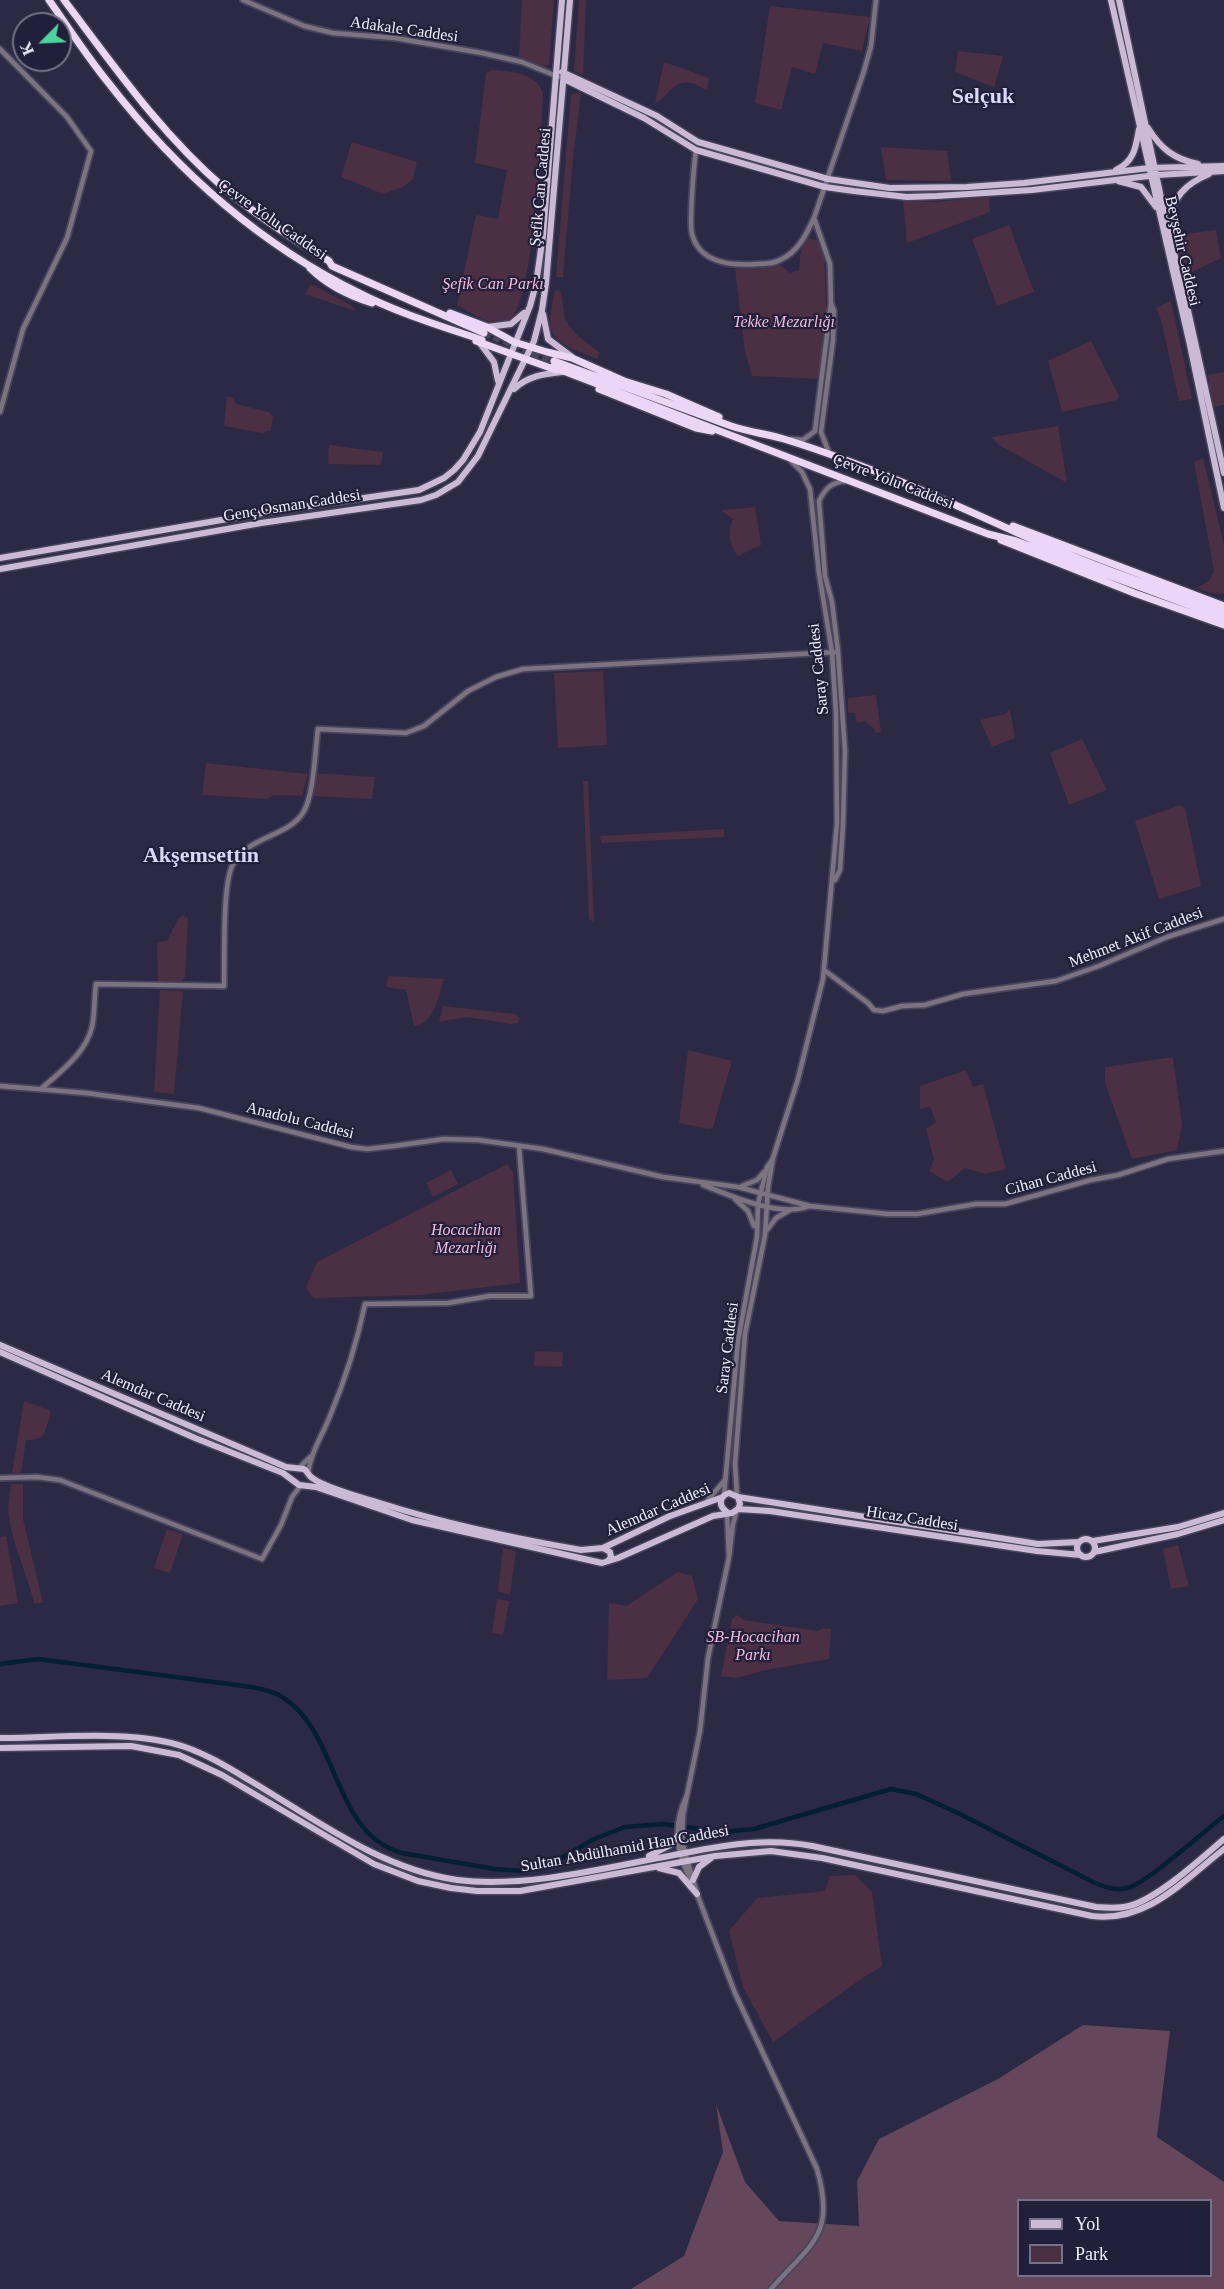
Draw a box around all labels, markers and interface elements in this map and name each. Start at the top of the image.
north arrow [12,12,72,72]
street label: Adakale Caddesi [349,13,459,47]
text: K [17,40,37,58]
district label: Selçuk [952,84,1014,110]
street label: Şefik Can Caddesi [526,127,556,247]
street label: Çevre Yolu Caddesi [214,175,330,265]
street label: Beyşehir Caddesi [1160,194,1204,308]
park label: Şefik Can Parkı [442,275,544,295]
park label: Tekke Mezarlığı [733,313,835,333]
street label: Çevre Yolu Caddesi [830,450,956,514]
street label: Genç Osman Caddesi [222,486,362,526]
street label: Saray Caddesi [805,622,833,716]
district label: Akşemsettin [143,843,259,869]
street label: Mehmet Akif Caddesi [1066,904,1206,972]
street label: Anadolu Caddesi [244,1098,356,1144]
street label: Cihan Caddesi [1003,1158,1099,1200]
park label: Hocacihan Mezarlığı [431,1221,501,1259]
street label: Saray Caddesi [713,1301,743,1395]
street label: Alemdar Caddesi [98,1365,208,1427]
street label: Alemdar Caddesi [603,1479,713,1541]
street label: Hicaz Caddesi [865,1502,959,1536]
park label: SB-Hocacihan Parkı [706,1628,800,1666]
street label: Sultan Abdülhamid Han Caddesi [519,1821,731,1877]
legend [1017,2199,1212,2277]
text: Yol [1075,2214,1100,2234]
text: Park [1075,2244,1108,2264]

